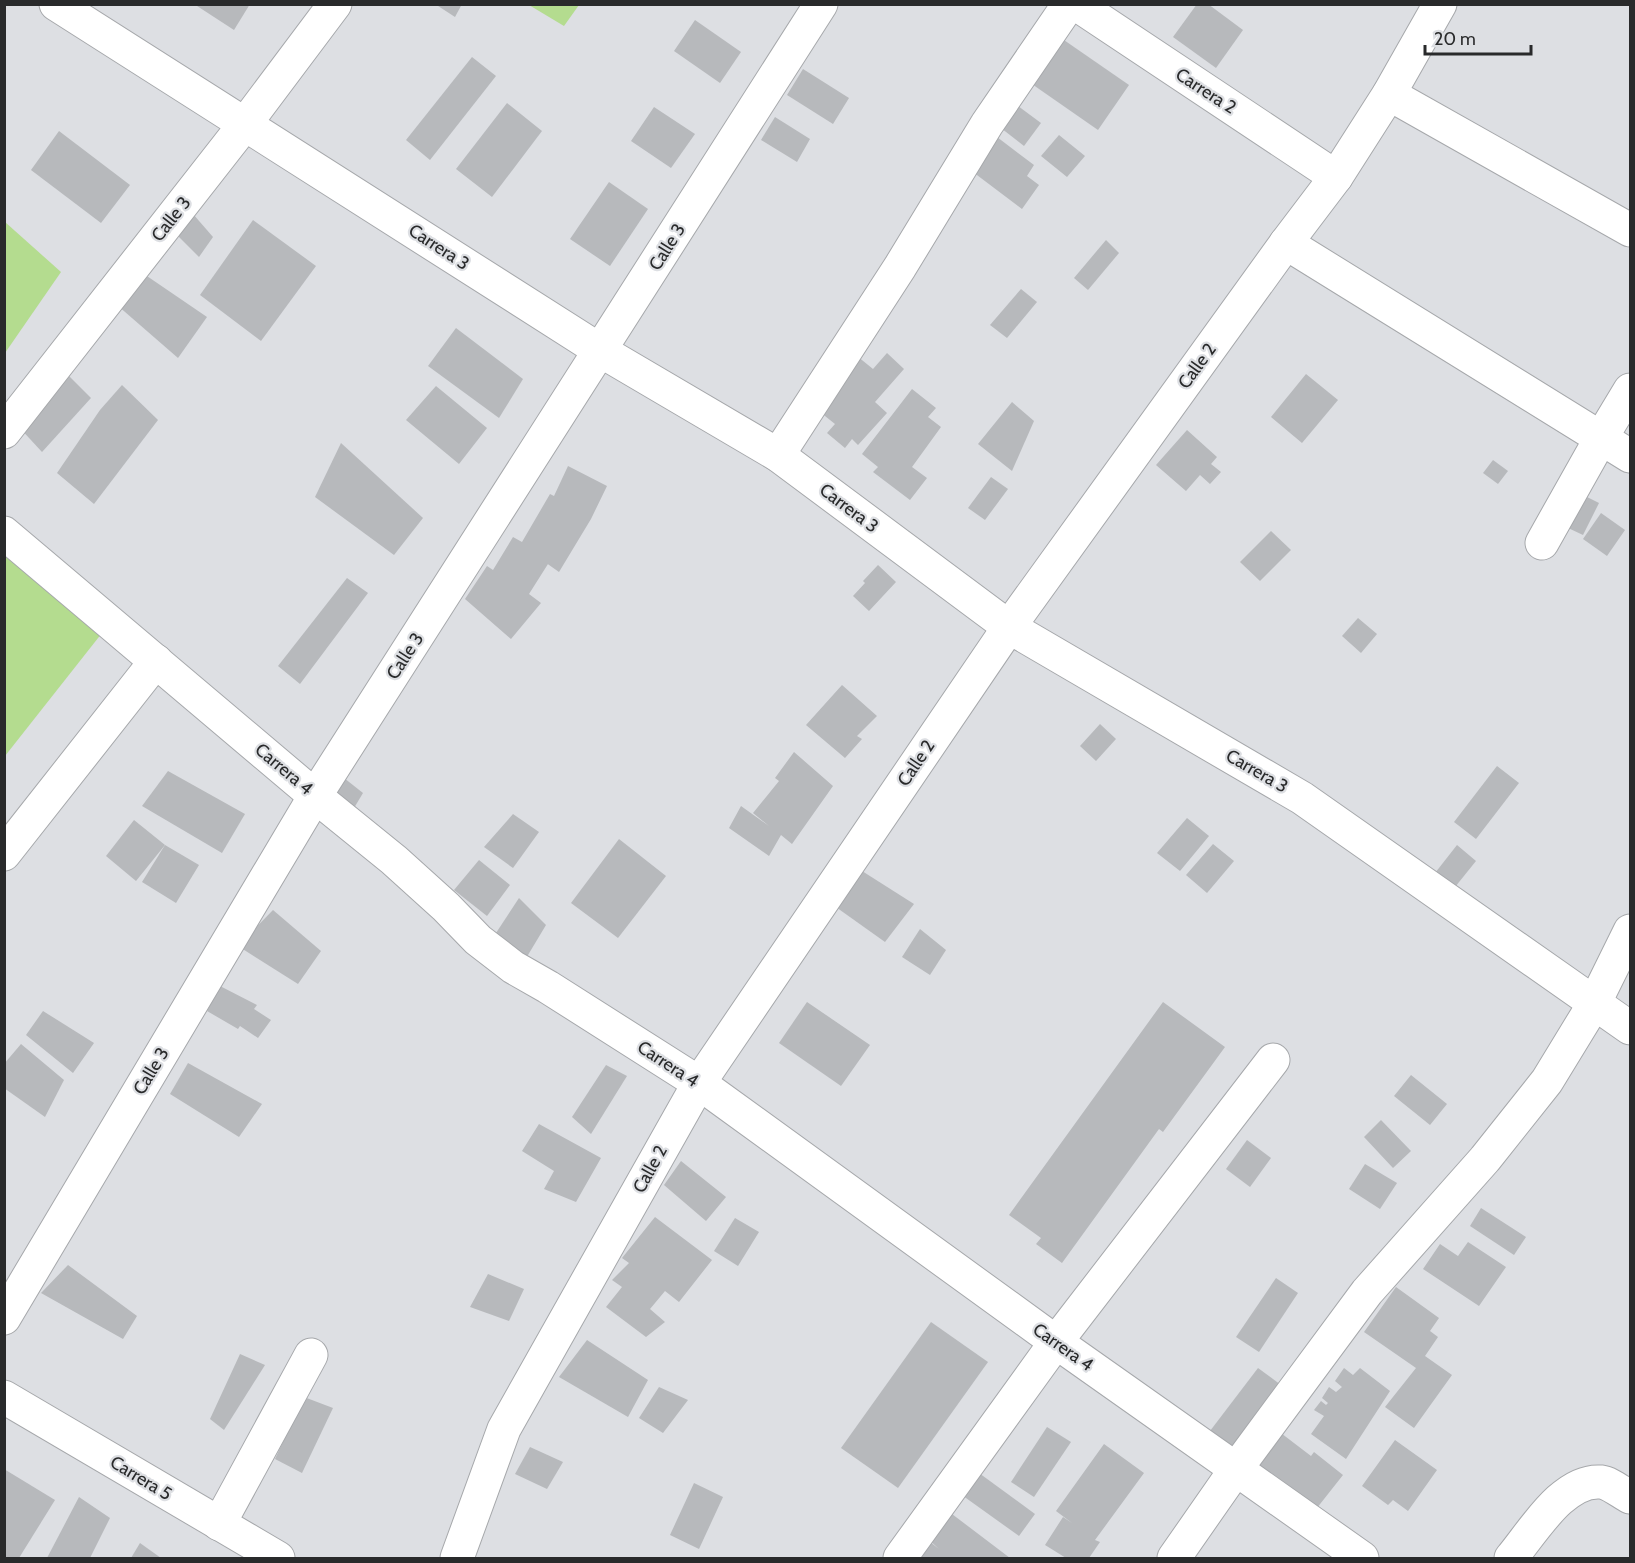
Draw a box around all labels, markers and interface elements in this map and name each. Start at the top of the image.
scale bar [1425,18,1532,56]
text: 20 m [1434,28,1476,50]
street label: Carrera 2 [1172,63,1240,119]
street label: Calle 3 [147,192,195,246]
street label: Carrera 3 [404,219,474,275]
street label: Calle 3 [644,219,690,275]
street label: Calle 2 [1173,339,1221,393]
street label: Carrera 3 [815,479,883,537]
street label: Calle 3 [382,629,428,683]
street label: Calle 2 [893,736,939,790]
street label: Carrera 4 [251,738,317,800]
street label: Carrera 3 [1222,744,1292,798]
street label: Carrera 4 [633,1036,703,1092]
street label: Calle 3 [128,1043,174,1099]
street label: Calle 2 [628,1141,672,1197]
street label: Carrera 4 [1029,1318,1097,1376]
street label: Carrera 5 [106,1451,176,1505]

